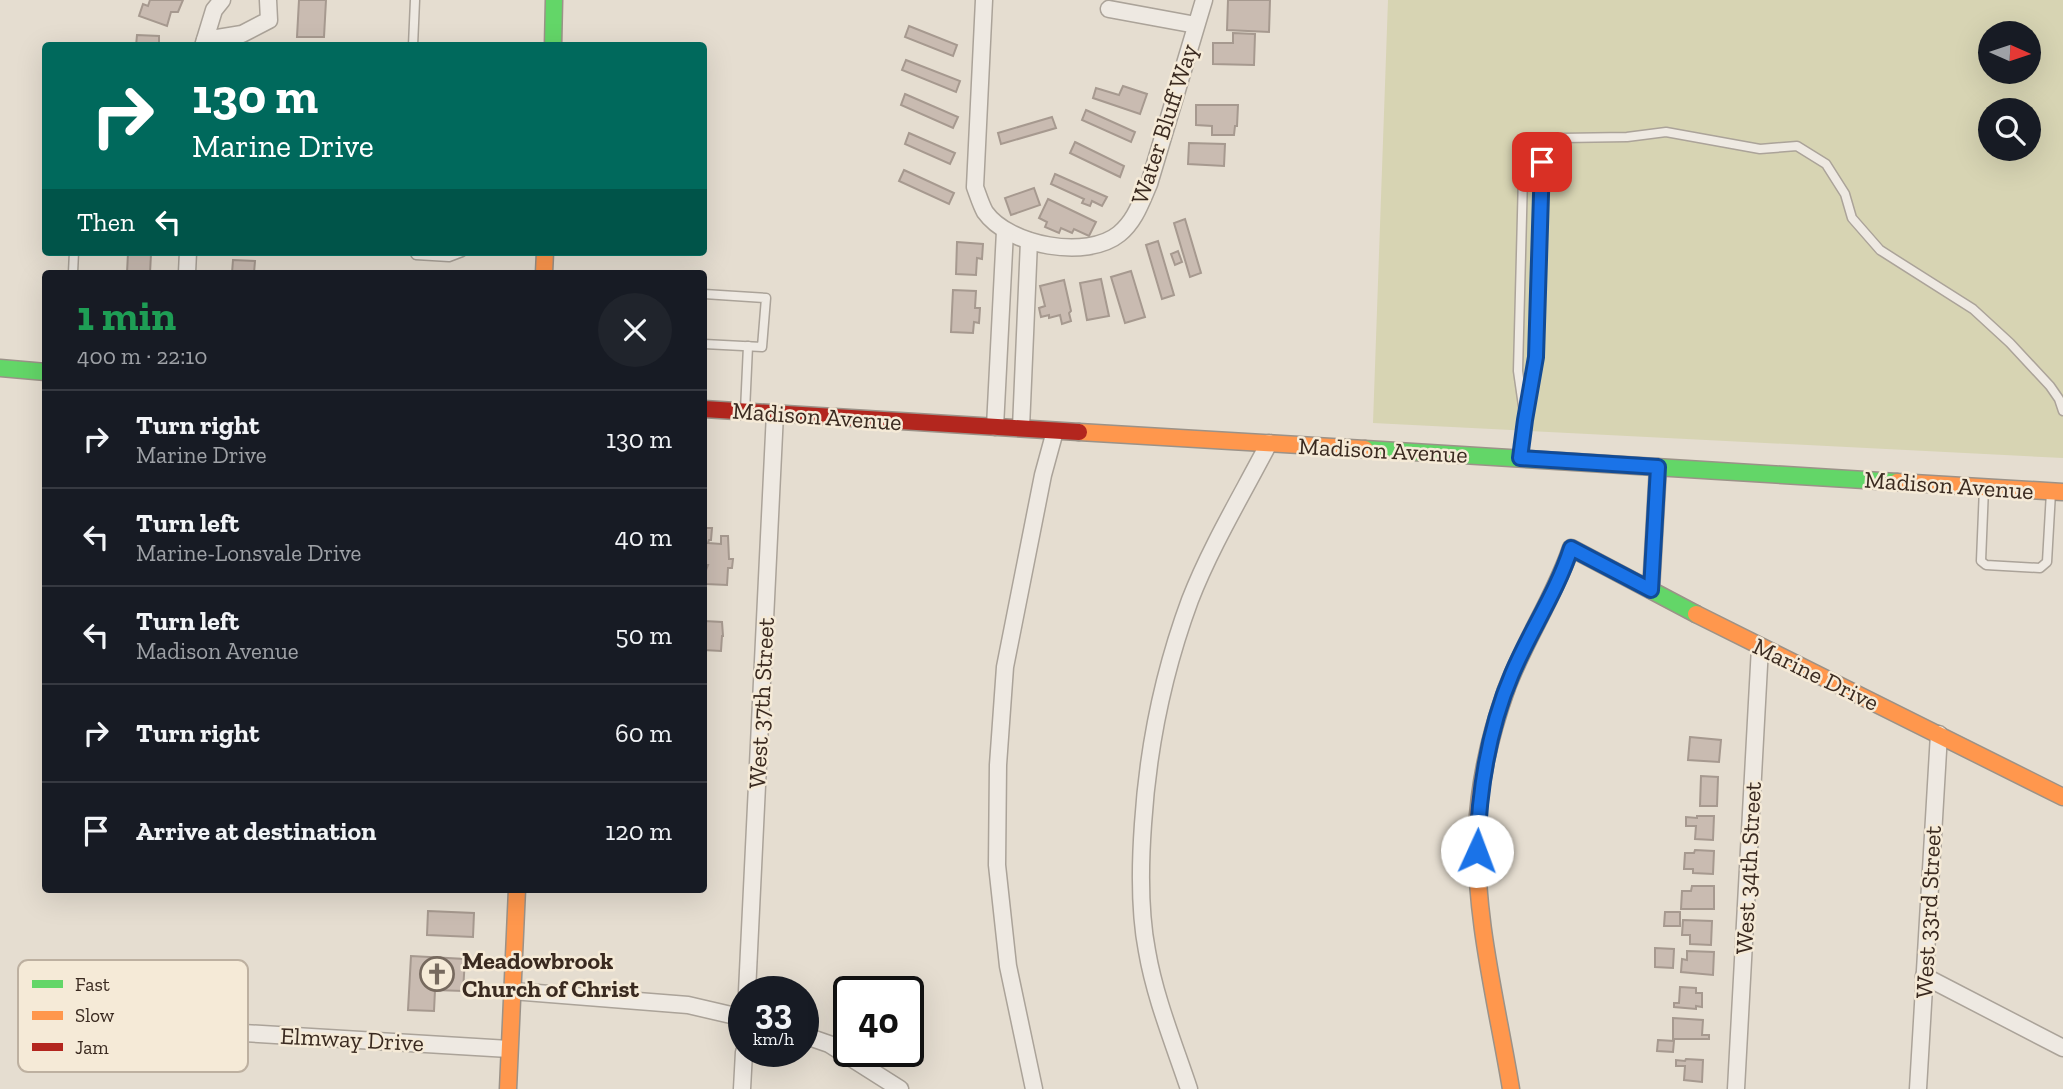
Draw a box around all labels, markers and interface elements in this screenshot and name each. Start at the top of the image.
north arrow [1978,21,2040,84]
map controls [1978,21,2041,161]
street label: Water Bluff Way [1124,40,1204,208]
text: 130 m [192,67,318,126]
icon: right [77,70,168,161]
button: search [1978,98,2041,161]
text: Marine Drive [192,127,374,165]
pin [1512,132,1572,192]
icon: arrive [1523,143,1561,181]
icon: left [149,203,187,241]
text: Then [77,206,135,238]
text: 1 min [77,290,176,341]
button: close [598,293,672,367]
text: 400 m · 22:10 [77,342,207,370]
street label: Madison Avenue [731,396,903,436]
text: Turn right [136,409,259,441]
icon: right [77,420,115,458]
text: 130 m [606,423,672,455]
street label: Madison Avenue [1297,431,1469,469]
text: Marine Drive [136,441,267,469]
street label: Madison Avenue [1863,465,2035,505]
text: Turn left [136,507,239,539]
icon: left [77,518,115,556]
text: 40 m [615,521,672,553]
text: Marine-Lonsvale Drive [136,539,361,567]
text: Turn left [136,605,239,637]
icon: left [77,616,115,654]
street label: West 37th Street [742,617,780,789]
text: 50 m [615,619,672,651]
street label: Marine Drive [1748,631,1884,717]
text: Madison Avenue [136,637,299,665]
icon: right [77,714,115,752]
text: Turn right [136,717,259,749]
text: 60 m [615,717,672,749]
street label: West 34th Street [1729,781,1767,955]
icon: arrive [77,812,115,850]
position arrow [1440,814,1514,888]
text: Arrive at destination [136,815,376,847]
text: 120 m [605,815,672,847]
street label: West 33rd Street [1909,825,1947,999]
place label: Meadowbrook Church of Christ [462,946,640,1003]
church icon: Meadowbrook Church of Christ [418,955,456,993]
legend [18,960,248,1072]
text: Fast [75,973,110,996]
speed limit sign: 40 [833,976,924,1067]
text: 33 [755,991,792,1033]
text: Slow [75,1004,115,1027]
street label: Elmway Drive [279,1021,425,1057]
text: km/h [753,1028,794,1050]
text: Jam [75,1036,109,1059]

